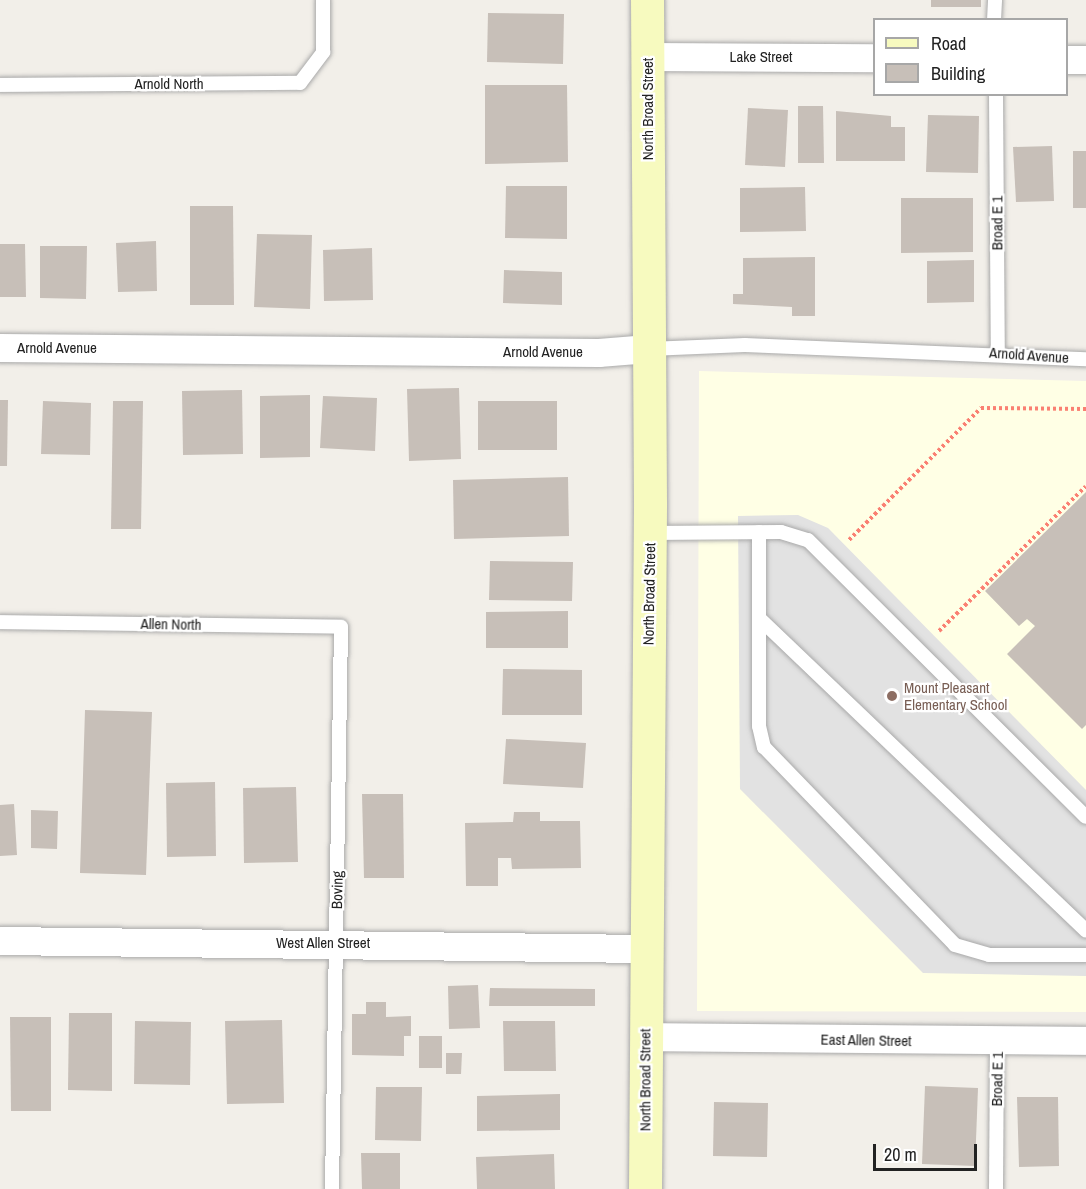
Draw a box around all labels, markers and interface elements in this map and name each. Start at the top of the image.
legend [873,18,1068,96]
text: Road [931,31,966,56]
street label: Lake Street [730,48,792,66]
street label: North Broad Street [639,58,657,160]
text: Building [931,61,985,86]
street label: Arnold North [134,75,204,93]
street label: Broad E 1 [988,196,1006,250]
street label: Arnold Avenue [17,339,97,357]
street label: Arnold Avenue [503,343,583,361]
street label: Arnold Avenue [988,343,1070,367]
street label: North Broad Street [639,543,659,645]
street label: Allen North [140,614,202,634]
place label: Mount Pleasant Elementary School [904,678,1007,713]
marker: Mount Pleasant Elementary School [885,689,899,703]
street label: Boving [328,871,346,909]
street label: West Allen Street [276,934,370,952]
street label: North Broad Street [636,1029,654,1131]
street label: East Allen Street [820,1030,912,1050]
street label: Broad E 1 [988,1051,1006,1107]
scale bar [876,1132,980,1170]
text: 20 m [884,1142,917,1167]

